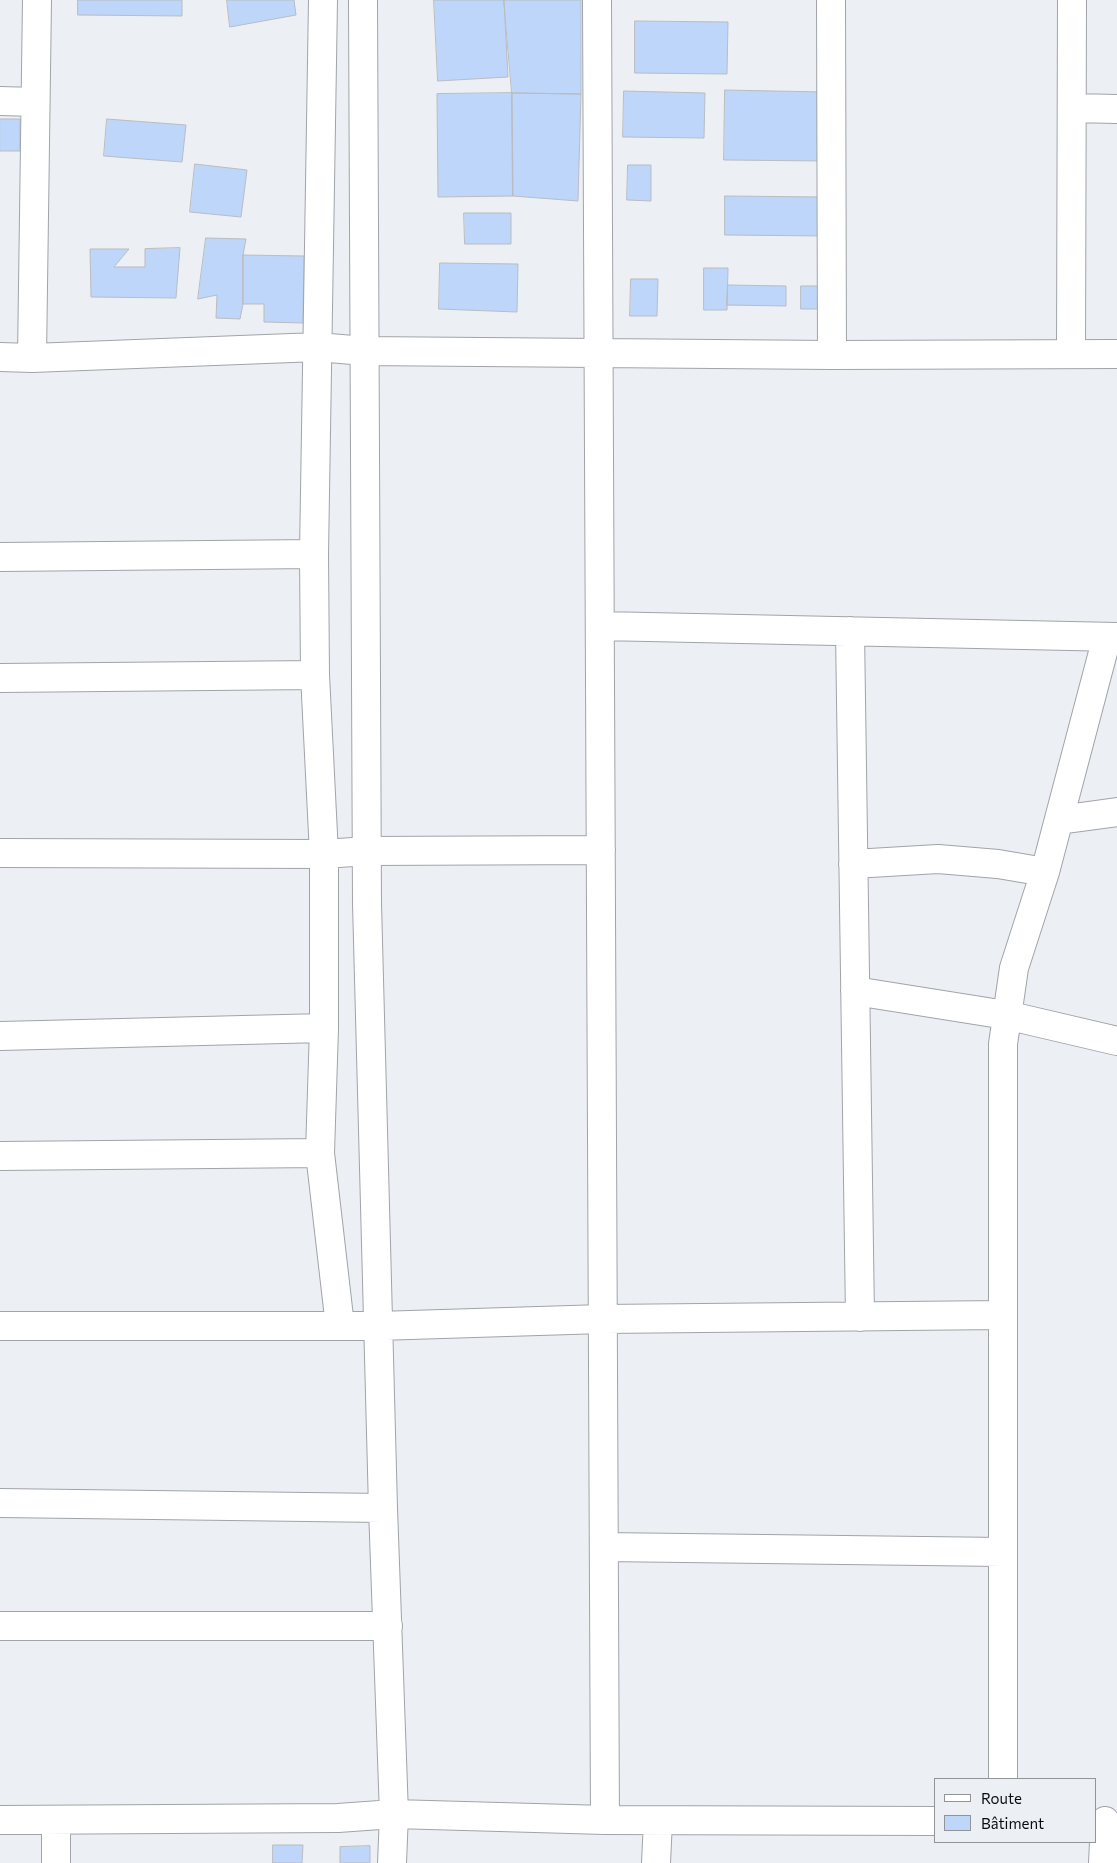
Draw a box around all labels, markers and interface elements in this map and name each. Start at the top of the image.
legend [934,1778,1097,1843]
text: Route [981,1789,1022,1807]
text: Bâtiment [981,1814,1044,1832]

